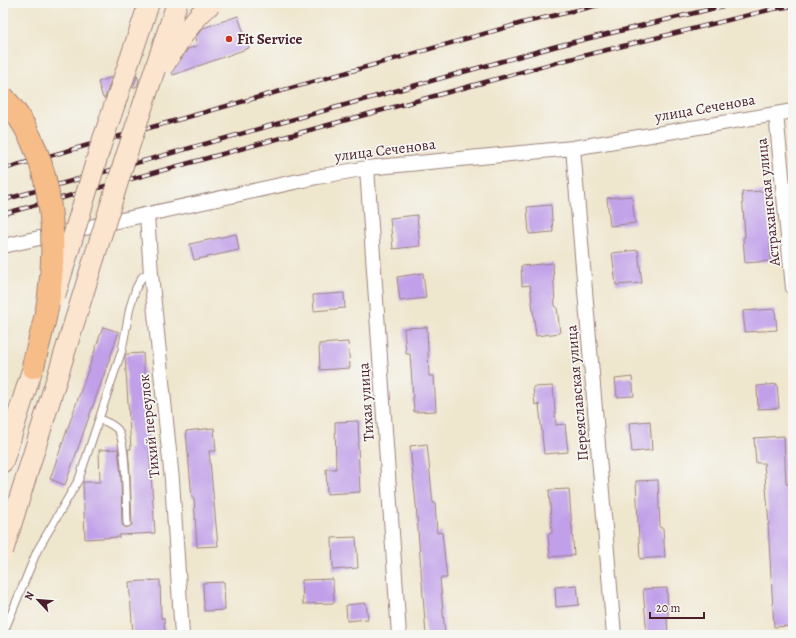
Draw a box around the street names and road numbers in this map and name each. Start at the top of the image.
street label: улица Сеченова [652,89,757,127]
street label: улица Сеченова [332,134,437,166]
street label: Астраханская улица [751,137,785,268]
street label: Переяславская улица [561,324,593,462]
street label: Тихая улица [353,362,379,442]
street label: Тихий переулок [134,373,164,479]

